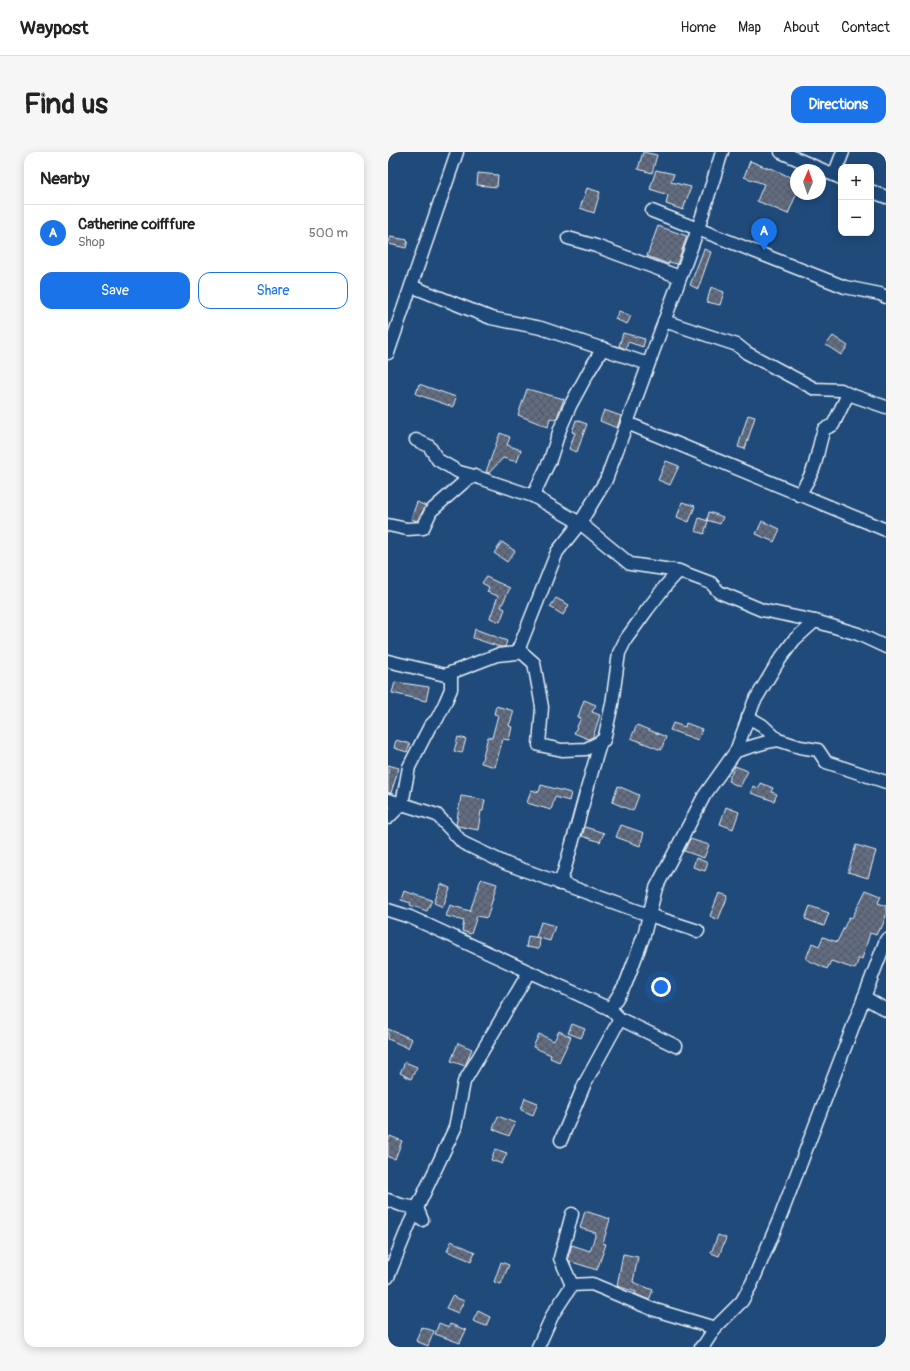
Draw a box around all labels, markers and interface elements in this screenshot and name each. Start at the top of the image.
text: Waypost [20,16,89,40]
text: Home [681,19,716,36]
text: Map [738,19,761,36]
text: About [783,19,819,36]
text: Contact [841,19,890,36]
button: Directions [791,86,886,123]
text: Find us [24,87,108,122]
north arrow [790,164,826,200]
map controls [838,164,874,236]
button: + [838,164,874,200]
text: Nearby [40,168,89,189]
button: − [838,200,874,236]
text: Catherine coifffure [78,215,195,234]
pin: A [751,218,777,251]
text: A [49,225,57,241]
text: 500 m [309,225,348,241]
text: Shop [78,234,105,250]
button: Save [40,272,190,309]
button: Share [198,272,348,309]
your location [651,977,671,997]

